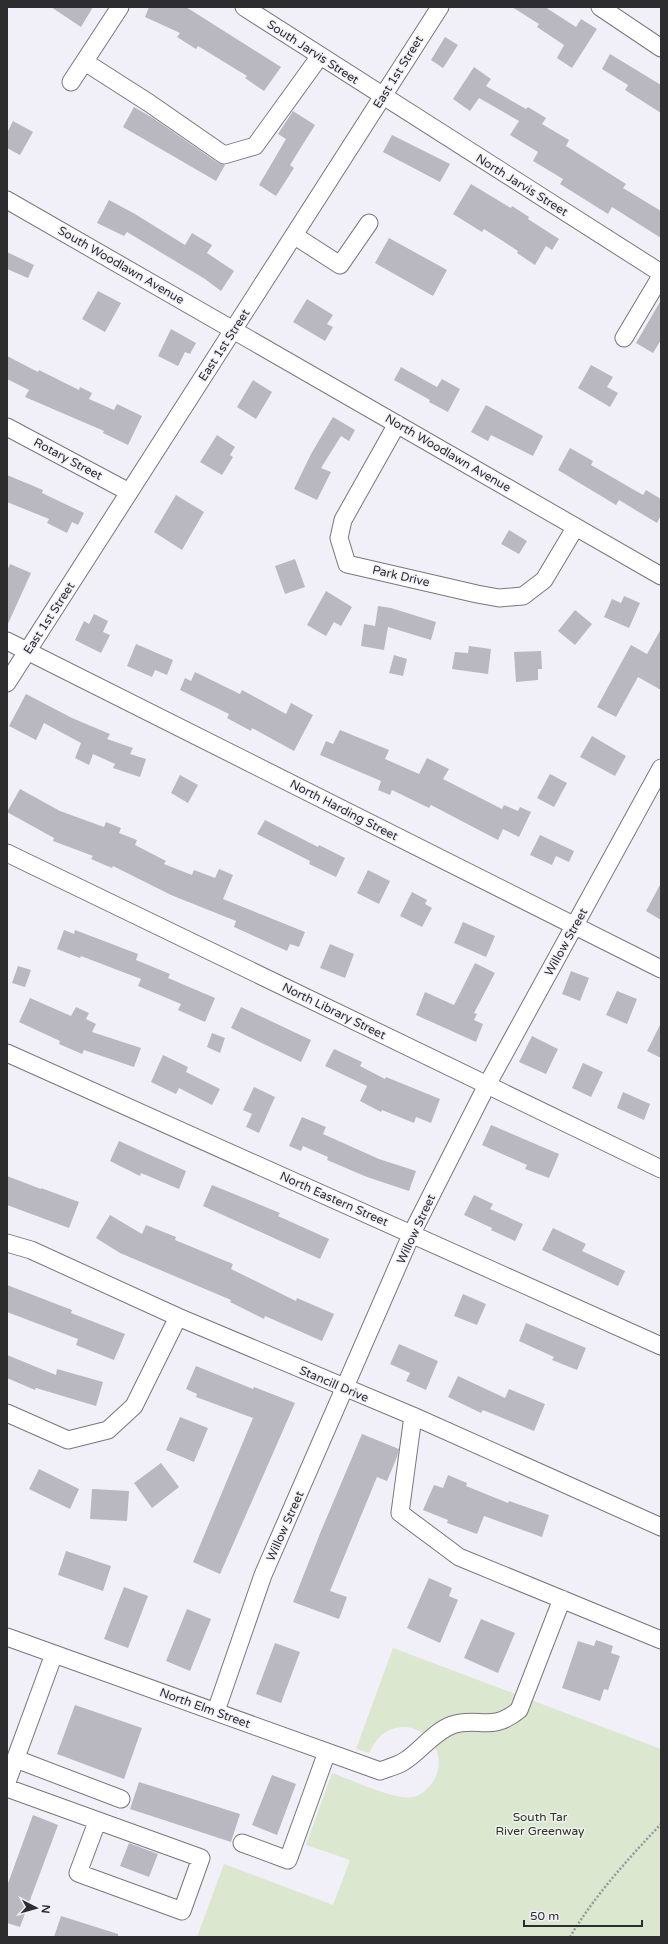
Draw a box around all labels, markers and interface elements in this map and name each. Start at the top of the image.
street label: South Jarvis Street [265,17,362,87]
street label: East 1st Street [370,33,426,111]
street label: North Jarvis Street [473,151,571,219]
street label: South Woodlawn Avenue [55,223,187,307]
street label: East 1st Street [196,306,253,384]
street label: North Woodlawn Avenue [383,411,513,495]
street label: Rotary Street [31,435,105,483]
street label: Park Drive [371,563,431,589]
street label: East 1st Street [21,579,78,657]
street label: North Harding Street [288,777,401,844]
street label: Willow Street [542,905,591,978]
street label: North Library Street [280,980,389,1042]
street label: North Eastern Street [278,1169,391,1229]
street label: Willow Street [394,1192,438,1266]
street label: Stancill Drive [297,1363,371,1405]
street label: Willow Street [263,1488,307,1563]
street label: North Elm Street [158,1685,253,1731]
park label: South Tar River Greenway [495,1810,585,1838]
north arrow [16,1888,56,1928]
scale bar [524,1902,642,1928]
text: N [39,1904,52,1914]
text: 50 m [530,1909,559,1923]

